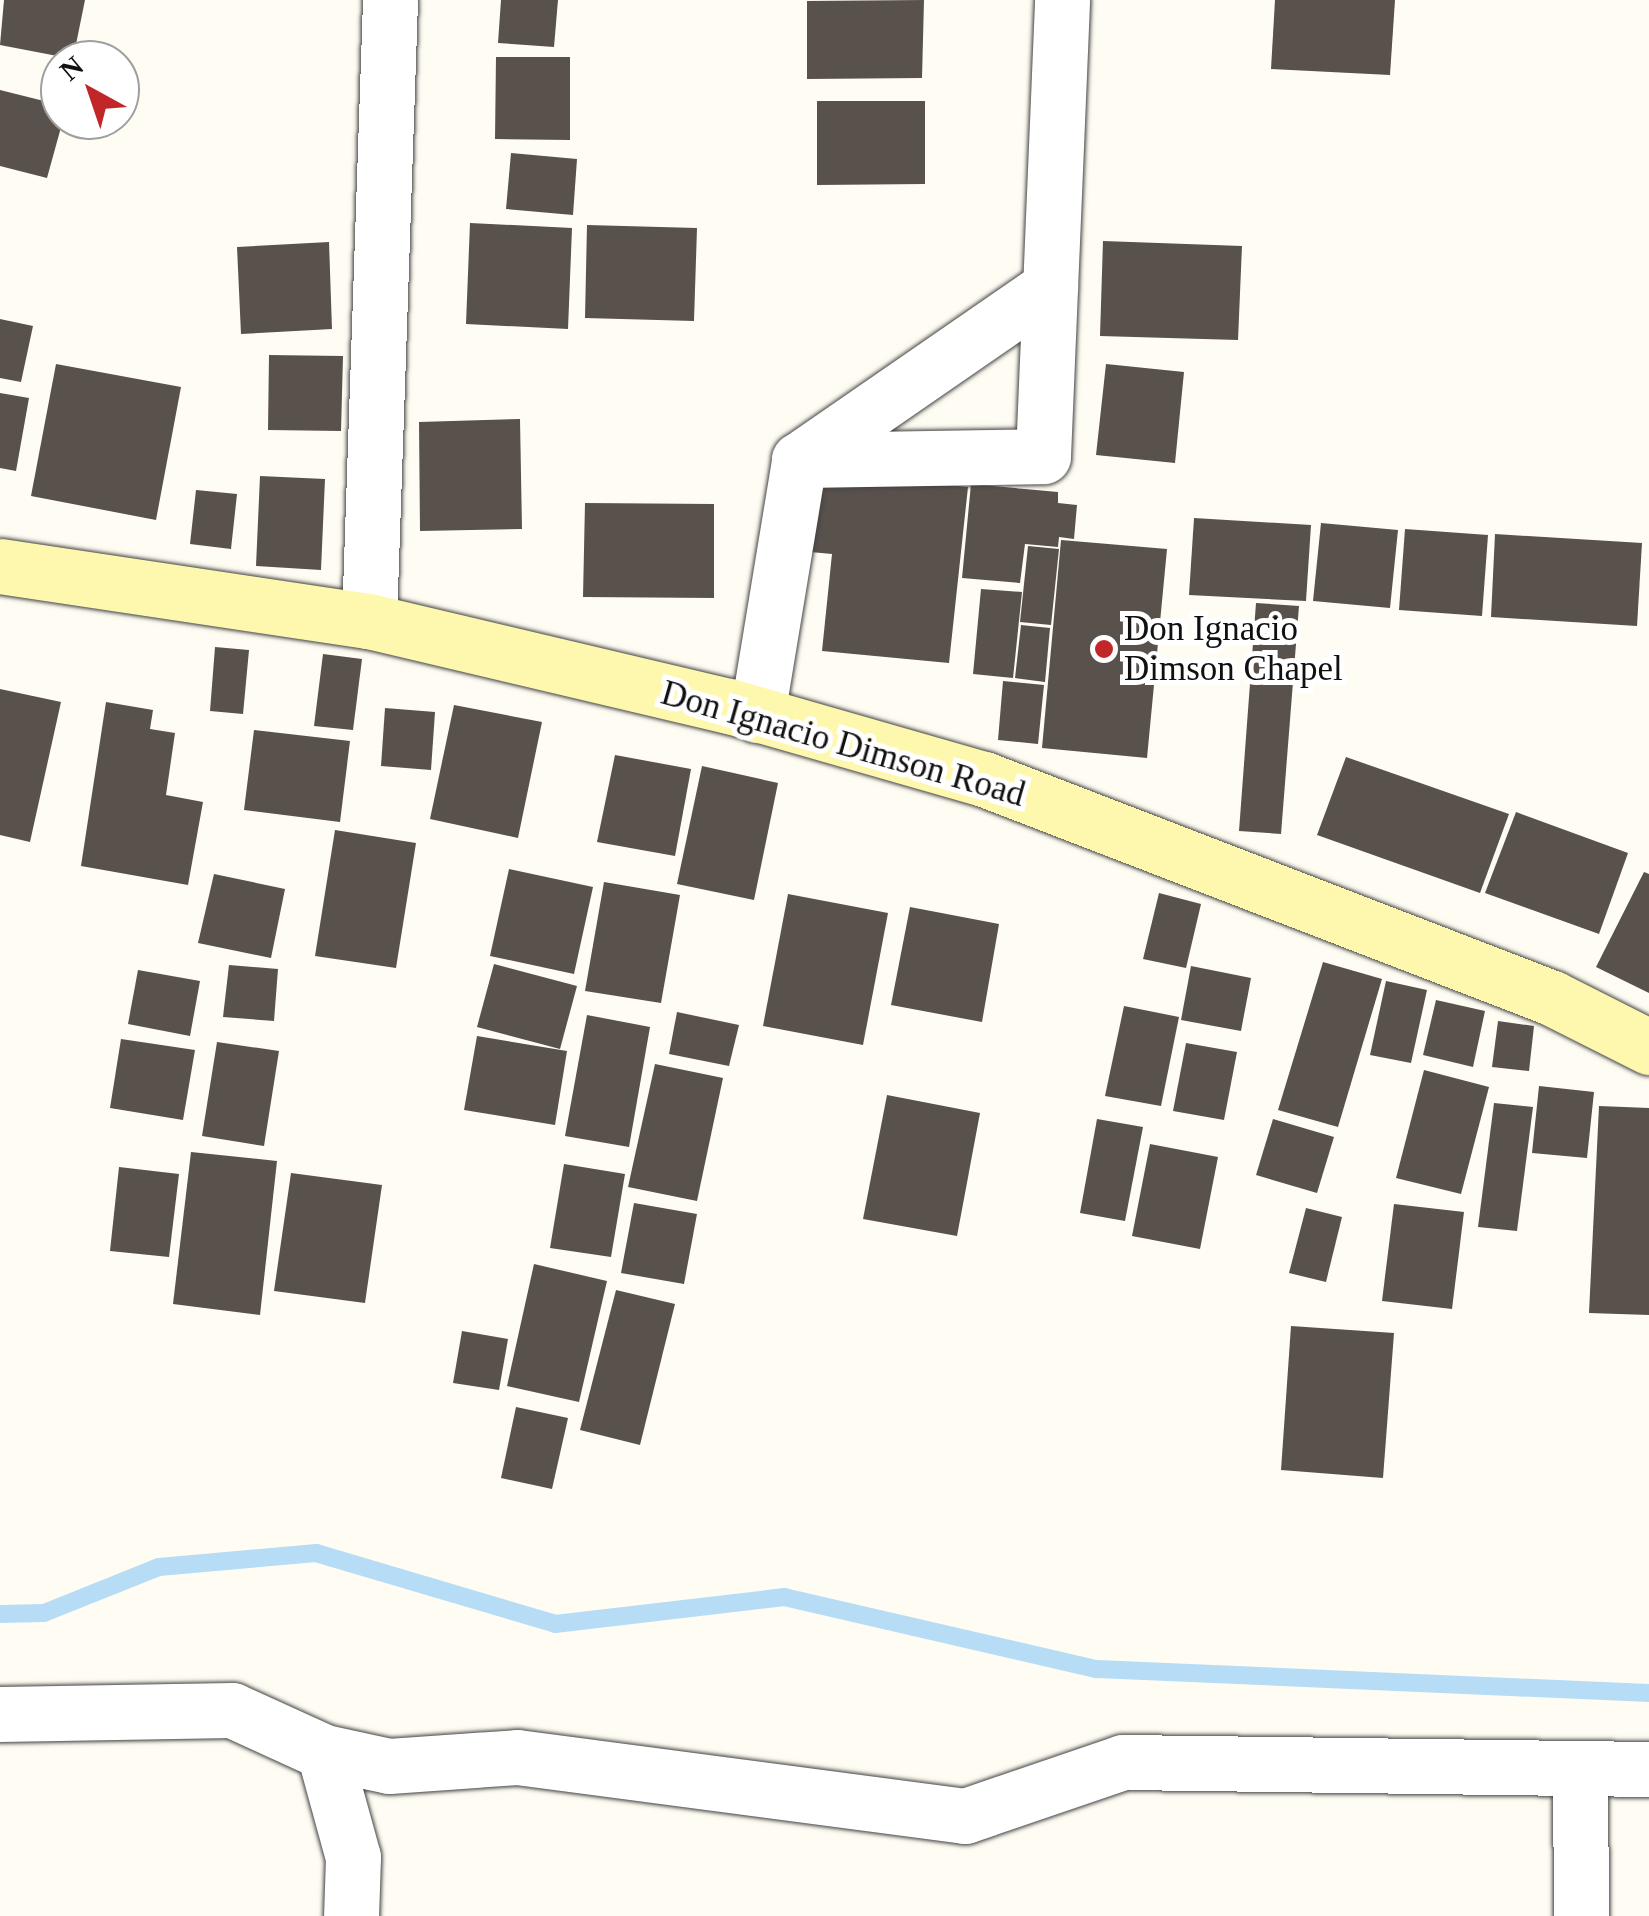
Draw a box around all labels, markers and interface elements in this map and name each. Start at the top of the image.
north arrow [40,40,140,140]
text: N [54,50,89,87]
place label: Don Ignacio Dimson Chapel [1124,608,1343,690]
marker: Don Ignacio Dimson Chapel [1093,638,1115,660]
street label: Don Ignacio Dimson Road [656,672,1030,816]

